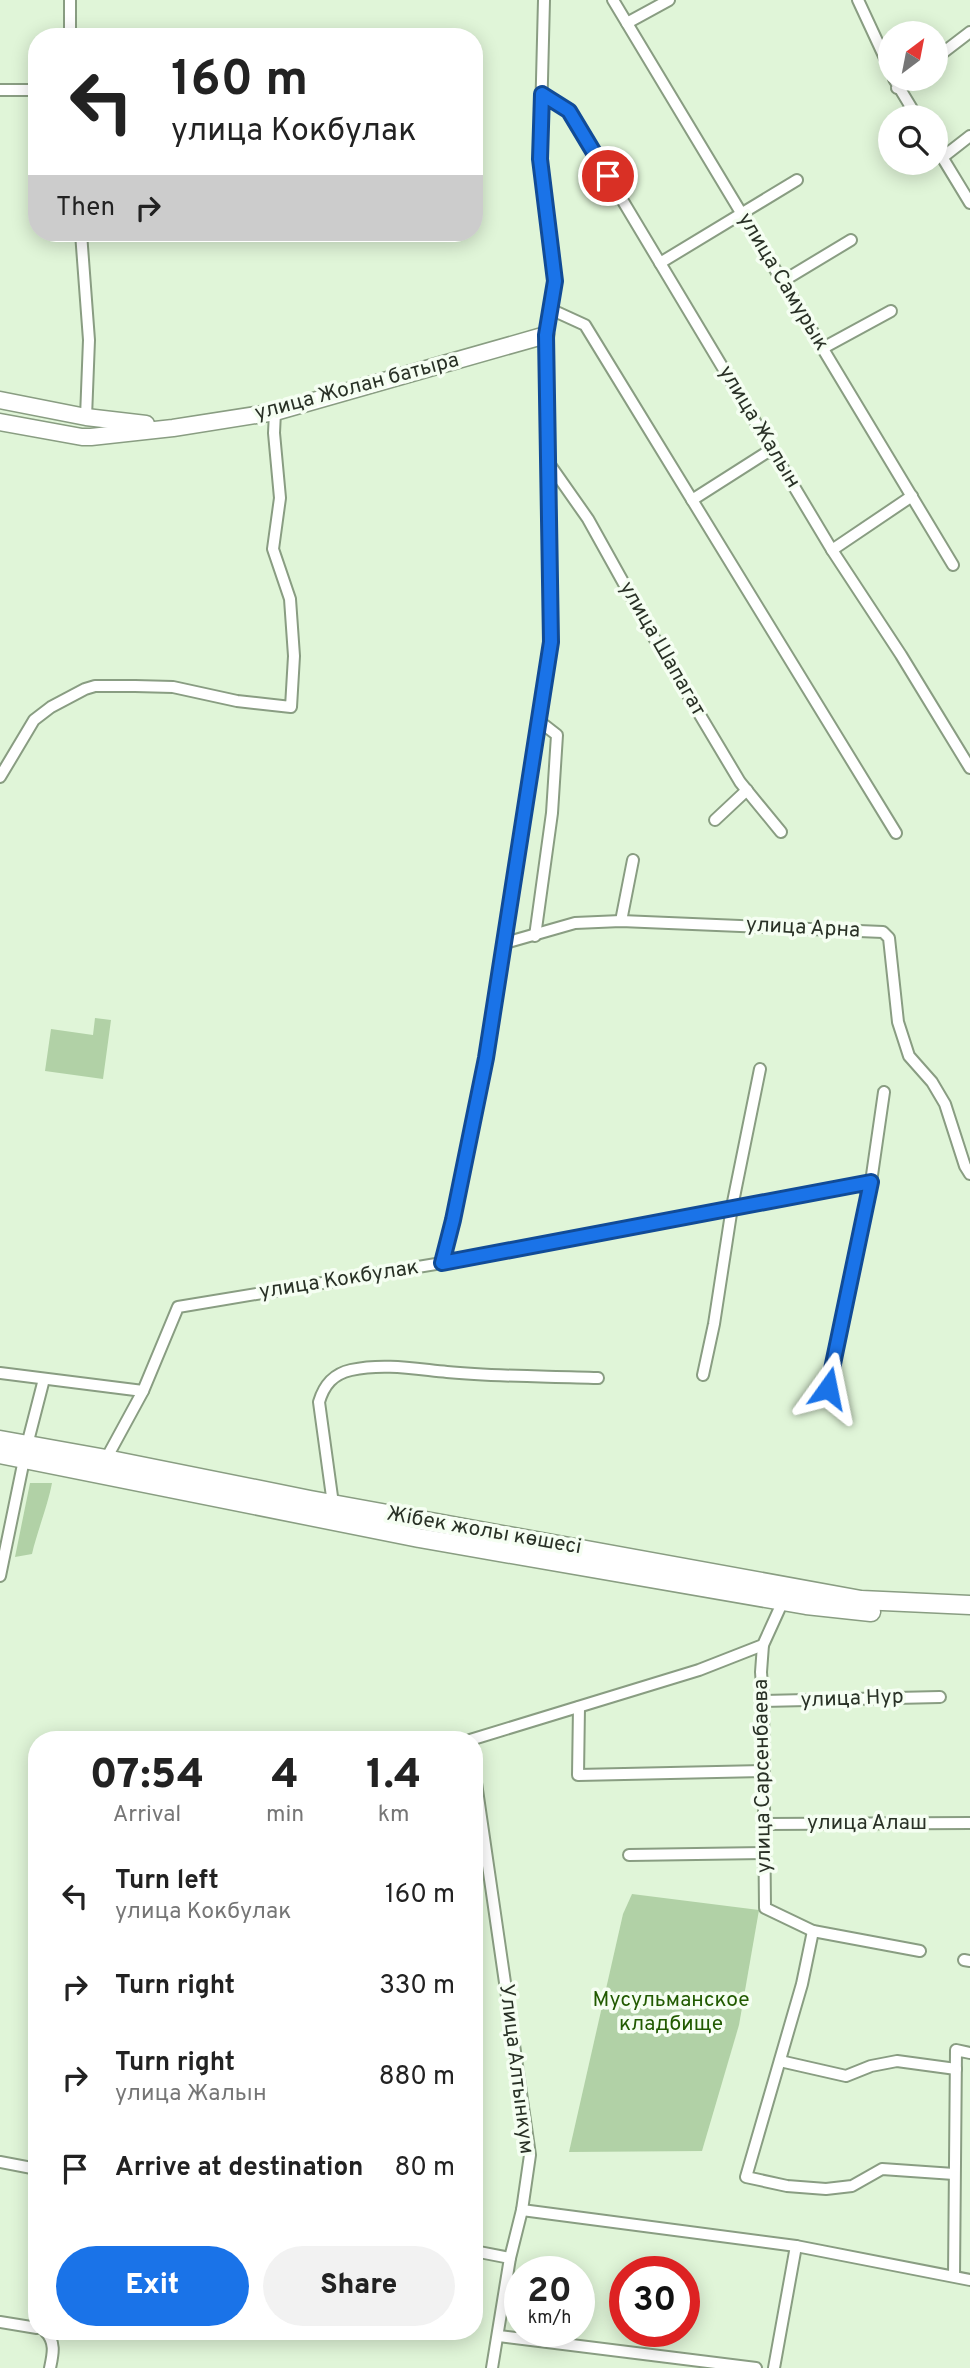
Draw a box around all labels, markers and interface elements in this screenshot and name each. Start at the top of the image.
north arrow [878,21,948,91]
map controls [878,21,948,175]
text: 160 m [171,51,308,113]
icon: left [56,56,147,147]
button: search [878,105,948,175]
text: улица Кокбулак [171,112,416,152]
pin [578,146,638,206]
icon: arrive [589,157,627,195]
icon: right [129,189,167,227]
text: Then [56,192,115,225]
street label: улица Самурык [731,208,835,356]
street label: улица Жолан батыра [252,347,462,427]
street label: улица Жалын [712,361,806,493]
street label: улица Шапагат [612,577,712,721]
street label: улица Арна [745,912,861,944]
street label: улица Кокбулак [257,1254,421,1306]
position arrow [791,1351,865,1425]
street label: Жібек жолы көшесі [384,1501,584,1561]
street label: улица Сарсенбаева [748,1679,778,1873]
street label: улица Нур [800,1684,904,1714]
text: 07:54 [90,1750,204,1803]
text: 4 [272,1750,299,1803]
text: 1.4 [366,1750,421,1803]
text: Arrival [113,1801,181,1830]
text: min [266,1801,304,1830]
text: km [378,1801,410,1830]
street label: улица Алаш [807,1810,927,1837]
text: Turn left [115,1865,219,1898]
icon: left [56,1877,94,1915]
text: 160 m [385,1879,455,1912]
text: улица Кокбулак [115,1898,291,1927]
icon: right [56,1968,94,2006]
text: Turn right [115,1970,235,2003]
text: 330 m [379,1970,455,2003]
street label: Улица Алтынкум [492,1982,540,2156]
park label: Мусульманское кладбище [593,1987,749,2038]
text: Turn right [115,2047,235,2080]
icon: right [56,2059,94,2097]
text: 880 m [379,2061,455,2094]
text: улица Жалын [115,2080,267,2109]
icon: arrive [56,2150,94,2188]
text: Arrive at destination [115,2152,363,2185]
text: 80 m [395,2152,455,2185]
button: Exit [56,2246,249,2326]
button: Share [263,2246,455,2326]
speed limit sign: 30 [609,2256,700,2347]
text: 20 [527,2270,572,2314]
text: km/h [528,2307,571,2330]

